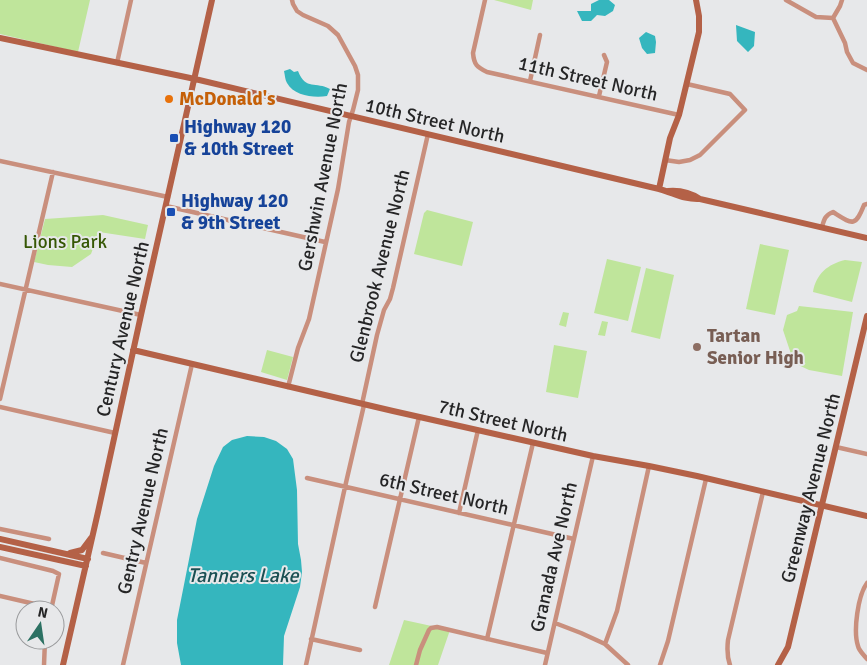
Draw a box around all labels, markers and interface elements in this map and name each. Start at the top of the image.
street label: 11th Street North [516,51,660,107]
street label: Gershwin Avenue North [293,81,353,273]
place label: McDonald's [179,87,275,111]
marker: McDonald's [163,93,175,105]
street label: 10th Street North [363,93,507,149]
place label: Highway 120 & 10th Street [184,115,294,161]
marker: Highway 120 & 10th Street [168,132,180,144]
street label: Glenbrook Avenue North [344,167,416,365]
place label: Highway 120 & 9th Street [181,189,288,235]
marker: Highway 120 & 9th Street [165,206,177,218]
park label: Lions Park [23,230,107,254]
street label: Century Avenue North [91,239,155,419]
place label: Tartan Senior High [707,324,804,370]
marker: Tartan Senior High [691,341,703,353]
street label: Greenway Avenue North [776,391,846,585]
street label: 7th Street North [436,394,570,448]
street label: Gentry Avenue North [112,425,174,597]
street label: 6th Street North [377,467,511,521]
street label: Granada Ave North [525,480,583,634]
water label: Tanners Lake [188,563,299,588]
north arrow [15,600,65,650]
text: N [36,603,49,622]

